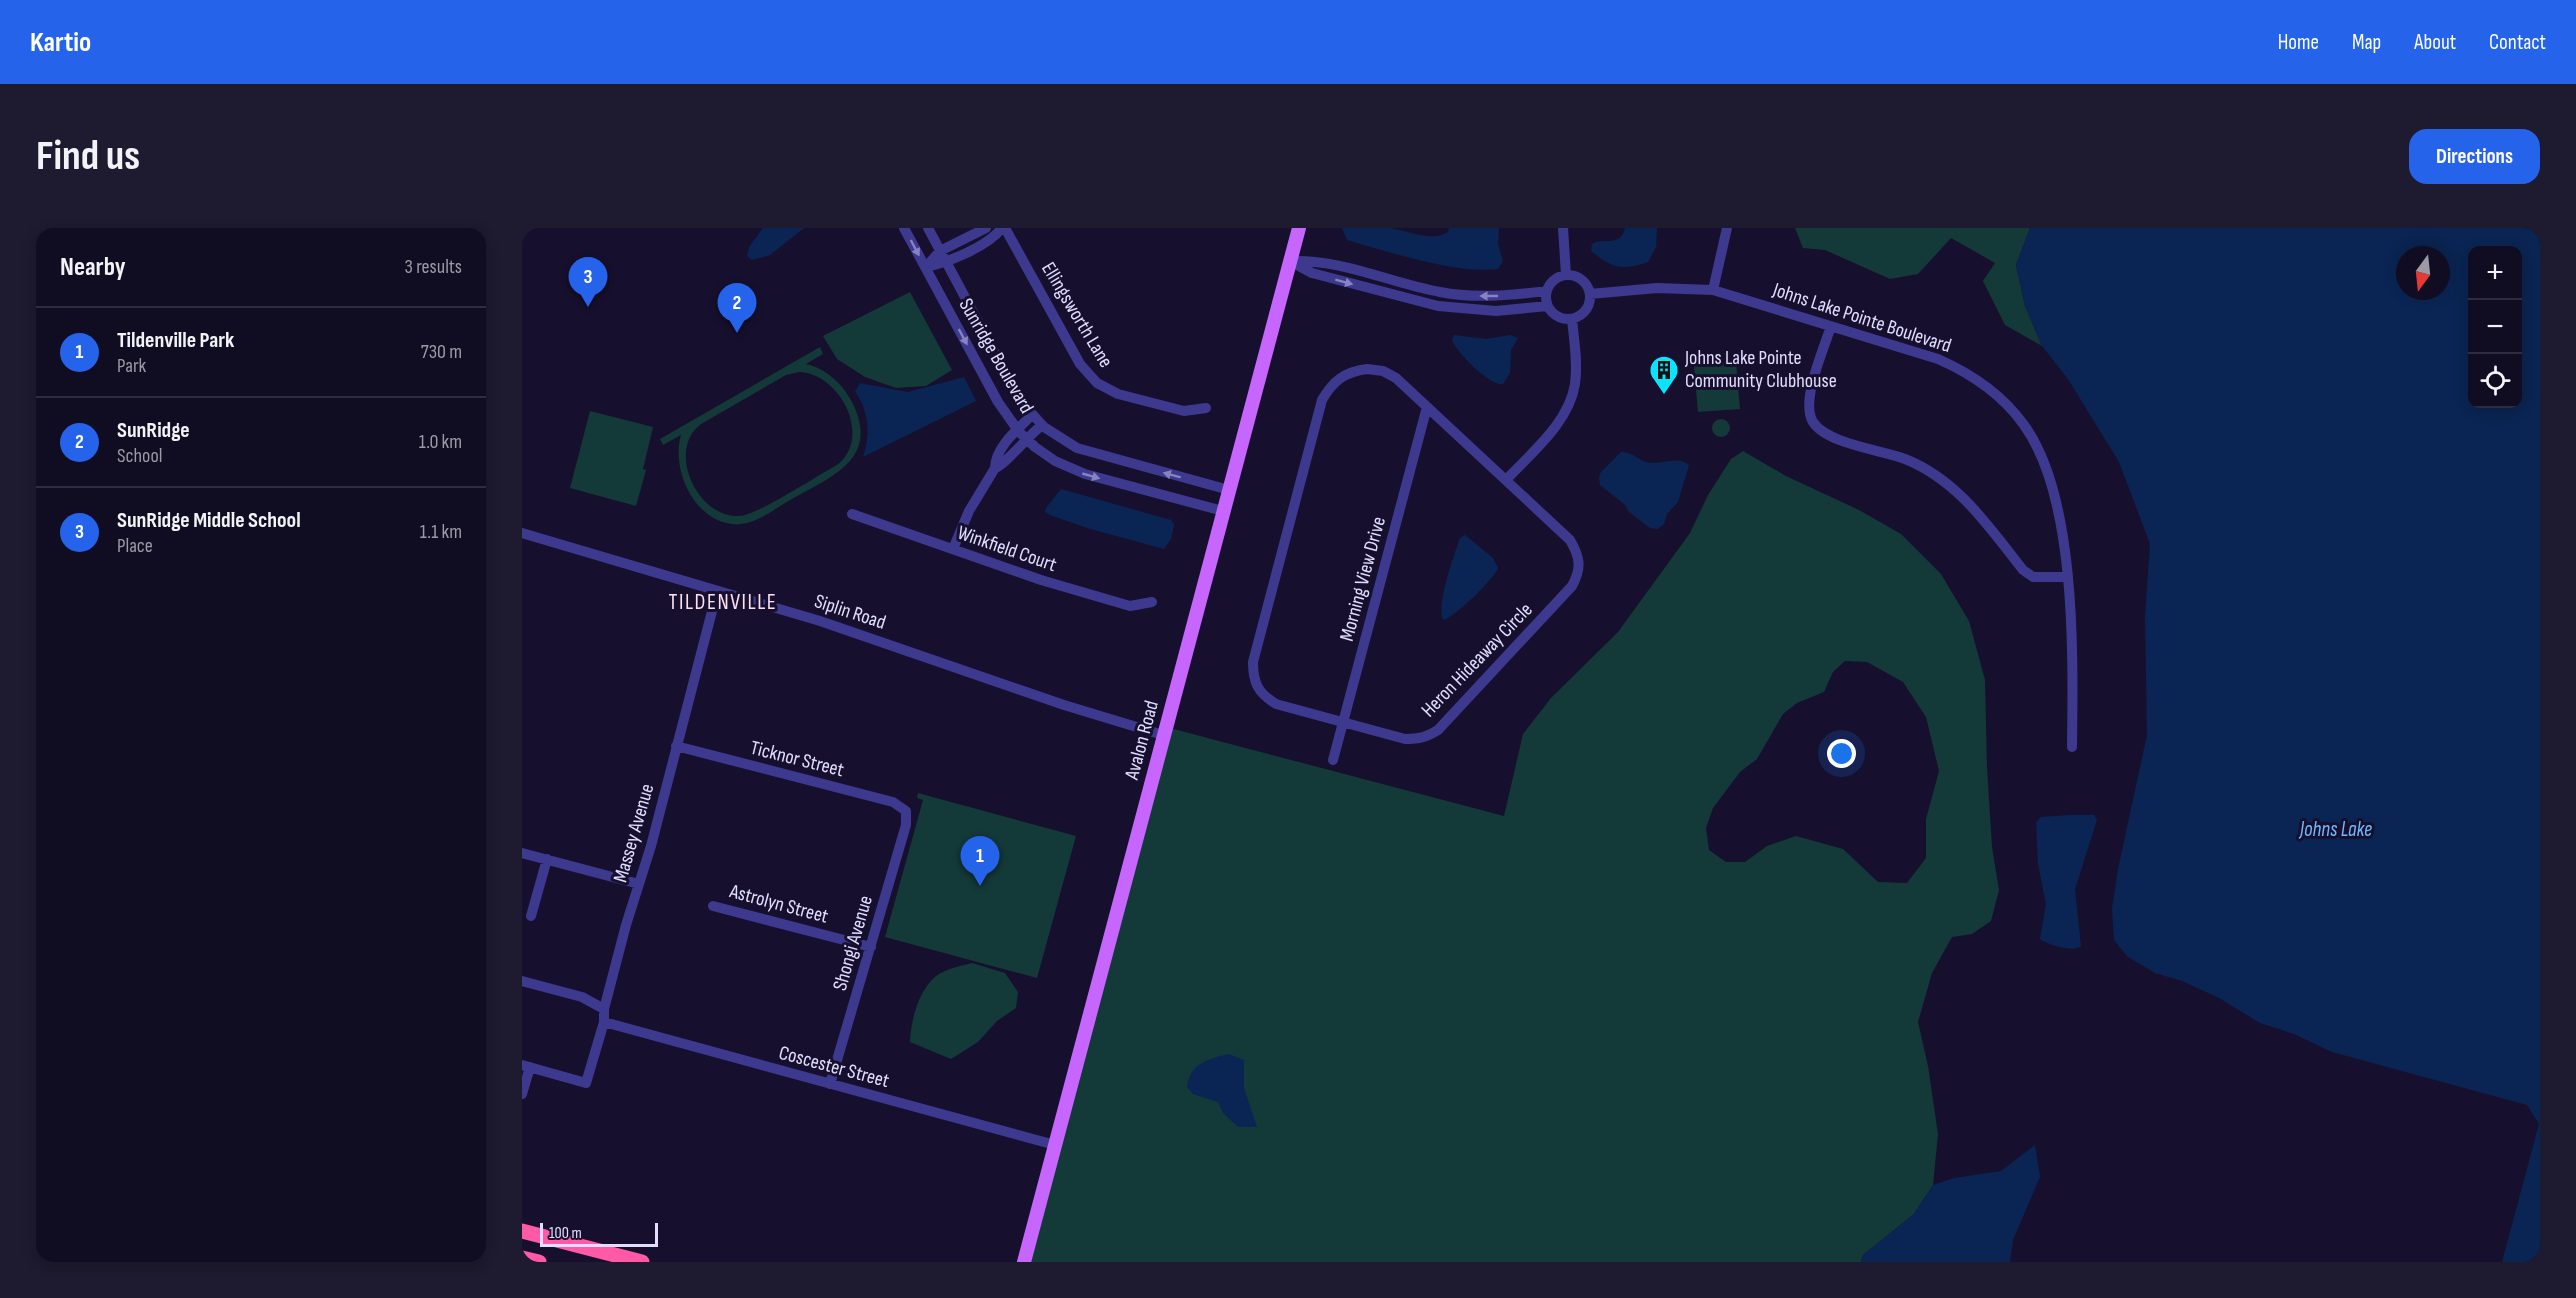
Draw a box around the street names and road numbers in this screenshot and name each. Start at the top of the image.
street label: Ellingsworth Lane [1036,258,1118,372]
street label: Johns Lake Pointe Boulevard [1769,278,1954,358]
street label: Sunridge Boulevard [953,294,1039,418]
street label: Morning View Drive [1335,514,1391,644]
street label: Winkfield Court [954,521,1060,577]
street label: Siplin Road [811,589,889,635]
street label: Heron Hideaway Circle [1416,598,1538,722]
street label: Avalon Road [1120,698,1164,783]
street label: Ticknor Street [748,736,846,782]
street label: Massey Avenue [608,781,660,885]
street label: Astrolyn Street [726,879,831,929]
street label: Shongi Avenue [828,893,878,993]
street label: Coscester Street [776,1041,892,1093]

